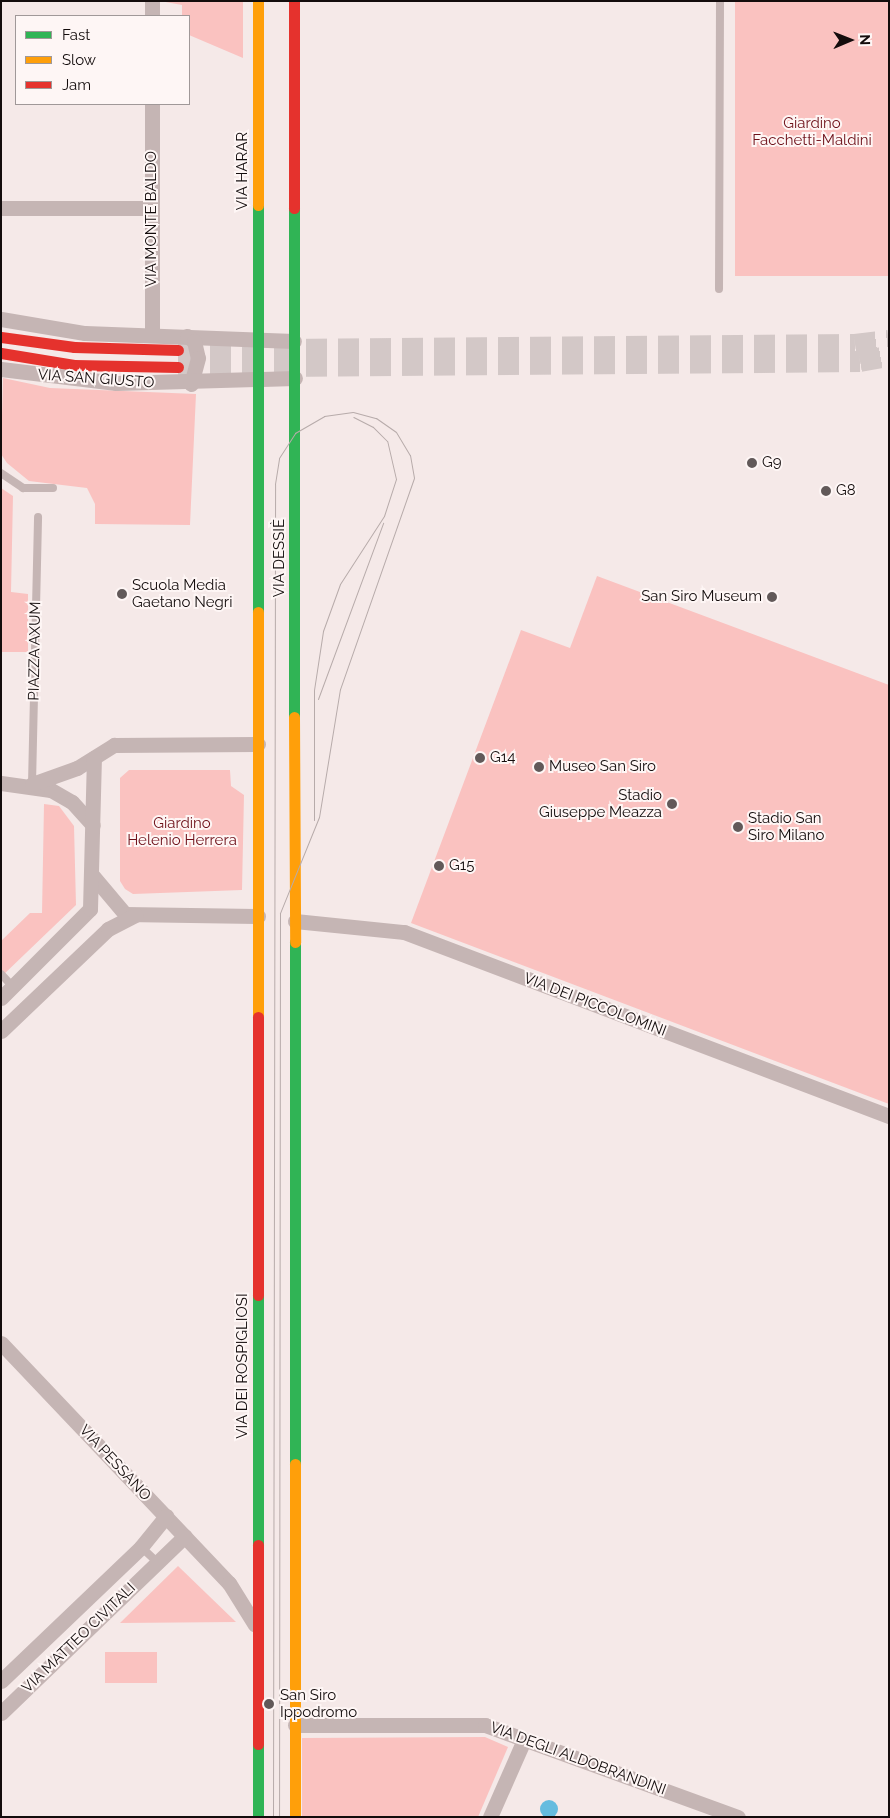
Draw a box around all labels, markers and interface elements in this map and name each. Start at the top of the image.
legend [15,15,190,105]
north arrow [825,15,875,65]
text: Fast [62,26,90,44]
text: N [857,34,873,45]
text: Slow [62,51,96,69]
text: Jam [62,76,91,94]
park label: Giardino Facchetti-Maldini [752,114,872,149]
street label: VIA HARAR [234,132,252,210]
street label: VIA MONTE BALDO [143,151,161,287]
street label: VIA SAN GIUSTO [37,366,155,392]
place label: G9 [762,454,782,472]
marker: G9 [746,457,758,469]
place label: G8 [836,482,856,500]
marker: G8 [820,485,832,497]
street label: VIA DESSIÈ [271,519,289,597]
place label: Scuola Media Gaetano Negri [132,576,232,611]
marker: Scuola Media Gaetano Negri [116,588,128,600]
place label: San Siro Museum [641,588,762,606]
marker: San Siro Museum [766,591,778,603]
street label: PIAZZA AXUM [25,601,45,701]
place label: G14 [490,749,515,767]
marker: G14 [474,752,486,764]
place label: Museo San Siro [549,758,656,776]
marker: Museo San Siro [533,761,545,773]
place label: Stadio Giuseppe Meazza [539,786,662,821]
marker: Stadio Giuseppe Meazza [666,798,678,810]
place label: Stadio San Siro Milano [748,809,824,844]
park label: Giardino Helenio Herrera [127,814,237,849]
marker: Stadio San Siro Milano [732,821,744,833]
place label: G15 [449,857,474,875]
marker: G15 [433,860,445,872]
street label: VIA DEI PICCOLOMINI [521,969,669,1041]
street label: VIA DEI ROSPIGLIOSI [234,1293,252,1439]
street label: VIA PESSANO [75,1421,155,1505]
street label: VIA MATTEO CIVITALI [18,1579,140,1697]
place label: San Siro Ippodromo [280,1686,357,1721]
marker: San Siro Ippodromo [262,1697,276,1711]
street label: VIA DEGLI ALDOBRANDINI [487,1719,669,1799]

